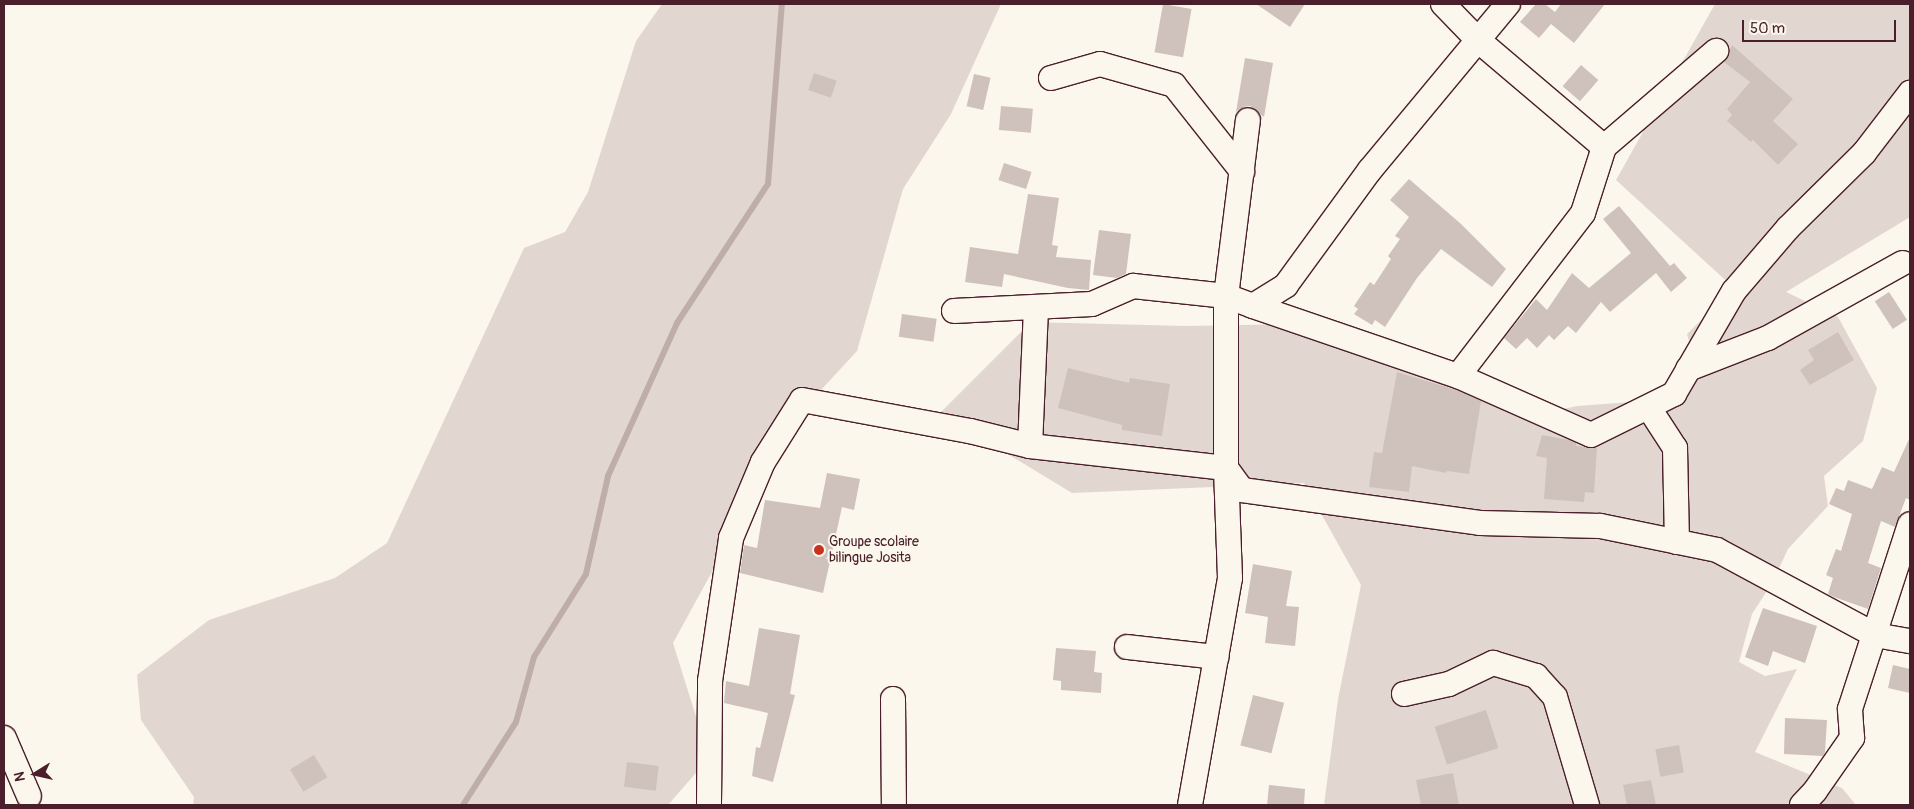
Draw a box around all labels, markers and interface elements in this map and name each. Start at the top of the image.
scale bar [1744,10,1898,42]
text: 50 m [1750,19,1785,38]
place label: Groupe scolaire bilingue Josita [829,534,919,566]
marker: Groupe scolaire bilingue Josita [813,544,825,556]
north arrow [10,749,60,799]
text: N [11,771,29,783]

